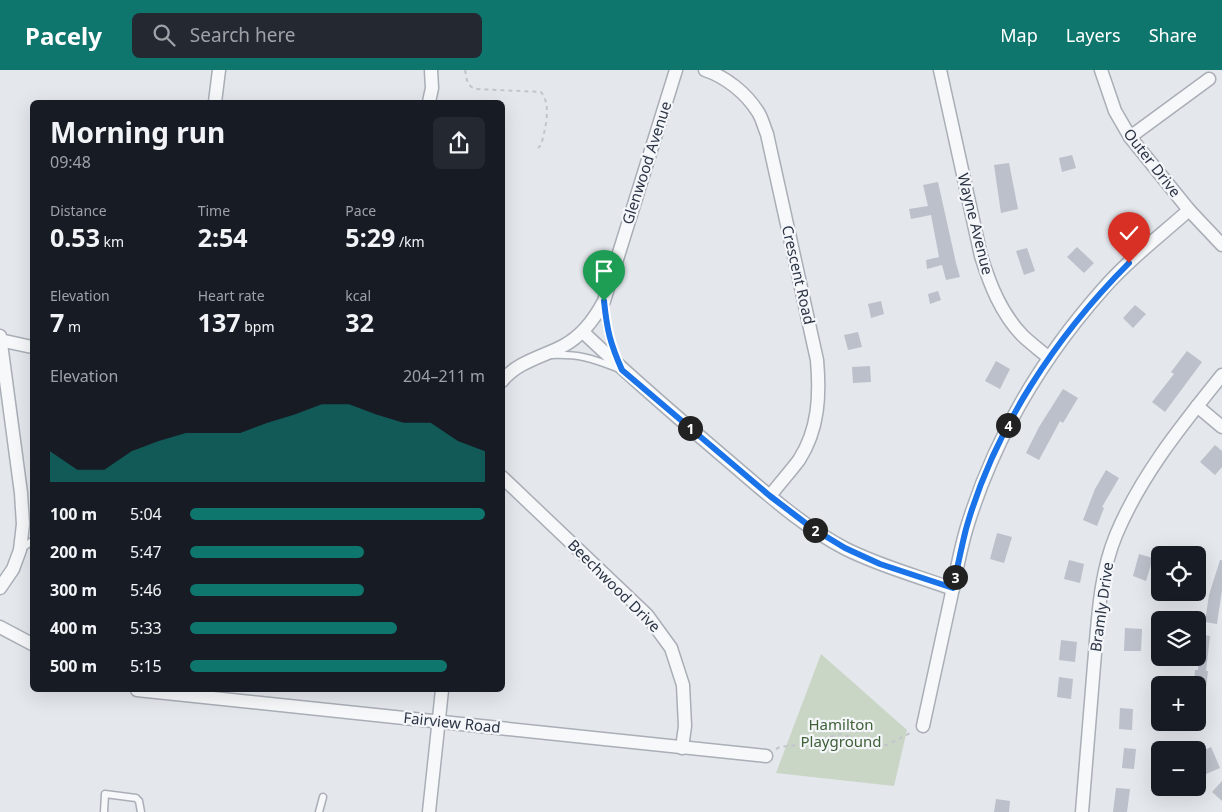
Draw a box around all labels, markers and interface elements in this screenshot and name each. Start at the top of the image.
search box [132,13,482,58]
text: Pacely [25,19,102,52]
icon: search [150,21,178,49]
text: Search here [190,22,296,48]
text: Map [1000,23,1038,47]
text: Layers [1066,23,1121,47]
text: Share [1149,23,1197,47]
street label: Glenwood Avenue [617,99,675,227]
text: Morning run [50,113,225,151]
button: share [433,117,485,169]
street label: Outer Drive [1120,124,1186,201]
text: 09:48 [50,151,91,173]
street label: Wayne Avenue [954,171,998,277]
text: Distance [50,201,107,220]
text: Time [198,201,230,220]
text: Pace [345,201,376,220]
pin [1108,212,1150,263]
icon: check [1115,219,1143,247]
text: 0.53 [50,220,100,254]
text: 2:54 [198,220,248,254]
text: 5:29 [345,220,395,254]
street label: Crescent Road [778,223,820,326]
text: km [100,232,124,251]
text: /km [395,232,425,251]
pin [583,250,625,301]
icon: arrive [590,257,618,285]
text: Elevation [50,286,110,305]
text: Heart rate [198,286,265,305]
text: kcal [345,286,371,305]
text: 7 [50,305,64,339]
text: 137 [198,305,241,339]
text: 32 [345,305,374,339]
text: m [64,317,81,336]
text: bpm [241,317,275,336]
text: Elevation [50,365,118,387]
text: 204–211 m [403,365,485,387]
pin: 4 [996,412,1020,438]
pin: 1 [678,416,702,440]
text: 4 [1004,416,1013,435]
text: 1 [686,419,695,438]
text: 100 m [50,503,97,525]
text: 5:04 [130,503,162,525]
pin: 2 [802,518,828,542]
text: 2 [811,521,820,540]
street label: Beechwood Drive [564,535,665,636]
text: 200 m [50,541,97,563]
text: 5:47 [130,541,162,563]
map controls [1151,546,1206,796]
button: locate [1151,546,1206,601]
street label: Bramly Drive [1085,561,1117,653]
pin: 3 [942,564,968,590]
text: 3 [951,568,960,587]
text: 300 m [50,579,97,601]
text: 5:46 [130,579,162,601]
button: layers [1151,611,1206,666]
text: 400 m [50,617,97,639]
text: 5:33 [130,617,162,639]
text: 500 m [50,655,97,677]
text: 5:15 [130,655,162,677]
button: + [1151,676,1206,731]
street label: Fairview Road [402,707,502,737]
park label: Hamilton Playground [801,714,881,751]
button: − [1151,741,1206,796]

